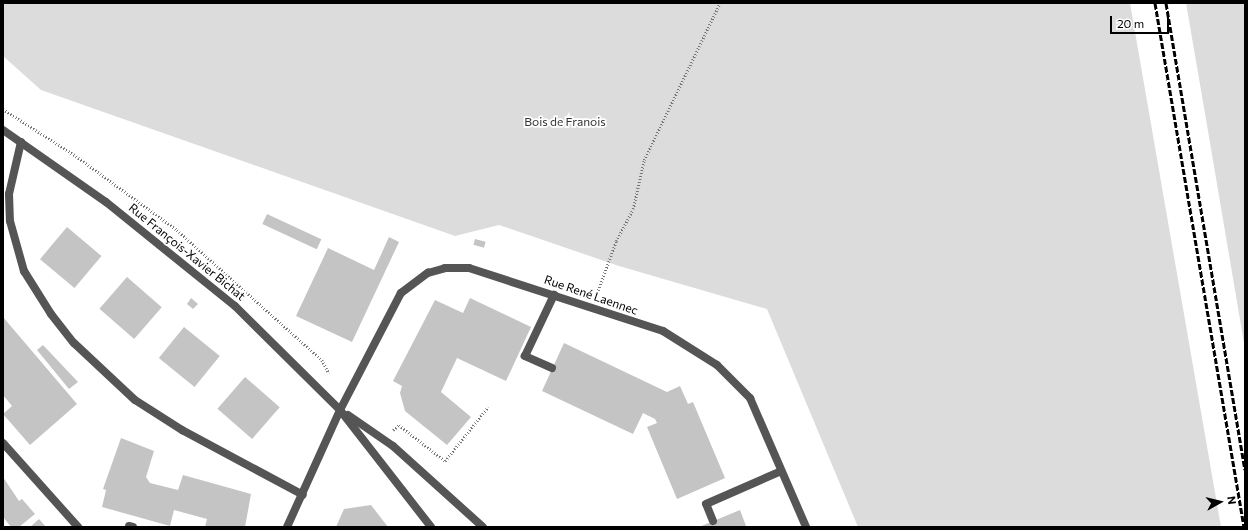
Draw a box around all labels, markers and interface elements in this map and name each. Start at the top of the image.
scale bar [1112,8,1171,34]
text: 20 m [1117,16,1144,30]
park label: Bois de Franois [524,115,606,129]
street label: Rue François-Xavier Bichat [126,201,248,303]
street label: Rue René Laennec [542,272,640,318]
north arrow [1200,482,1240,522]
text: N [1225,495,1239,505]

